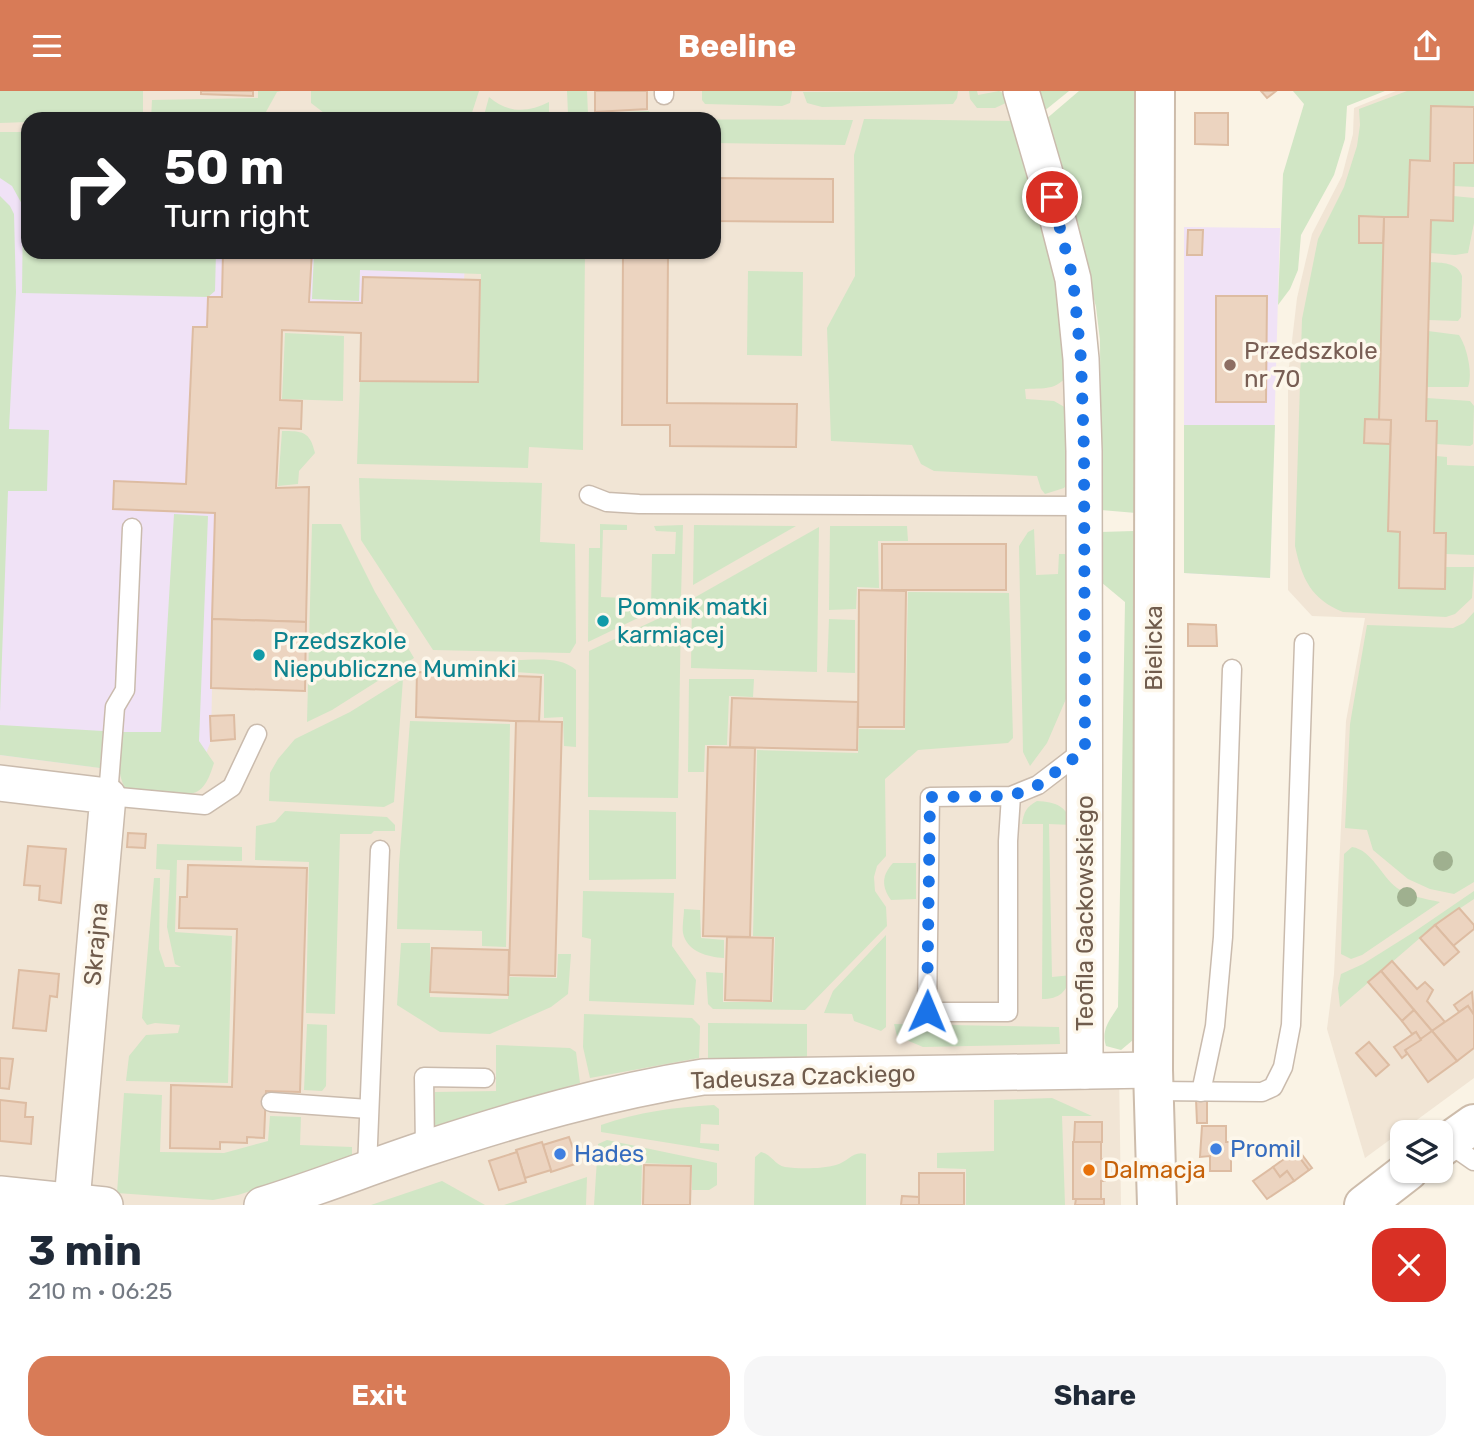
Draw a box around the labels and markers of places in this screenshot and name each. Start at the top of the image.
pin [1022,167,1082,227]
place label: Przedszkole nr 70 [1244,337,1378,393]
marker: Przedszkole nr 70 [1222,357,1238,373]
place label: Pomnik matki karmiącej [617,593,768,649]
marker: Pomnik matki karmiącej [595,613,611,629]
place label: Przedszkole Niepubliczne Muminki [273,627,516,683]
marker: Przedszkole Niepubliczne Muminki [251,647,267,663]
place label: Promil [1230,1135,1301,1163]
place label: Hades [574,1140,644,1168]
marker: Promil [1208,1141,1224,1157]
marker: Hades [552,1146,568,1162]
place label: Dalmacja [1103,1156,1206,1184]
marker: Dalmacja [1081,1162,1097,1178]

